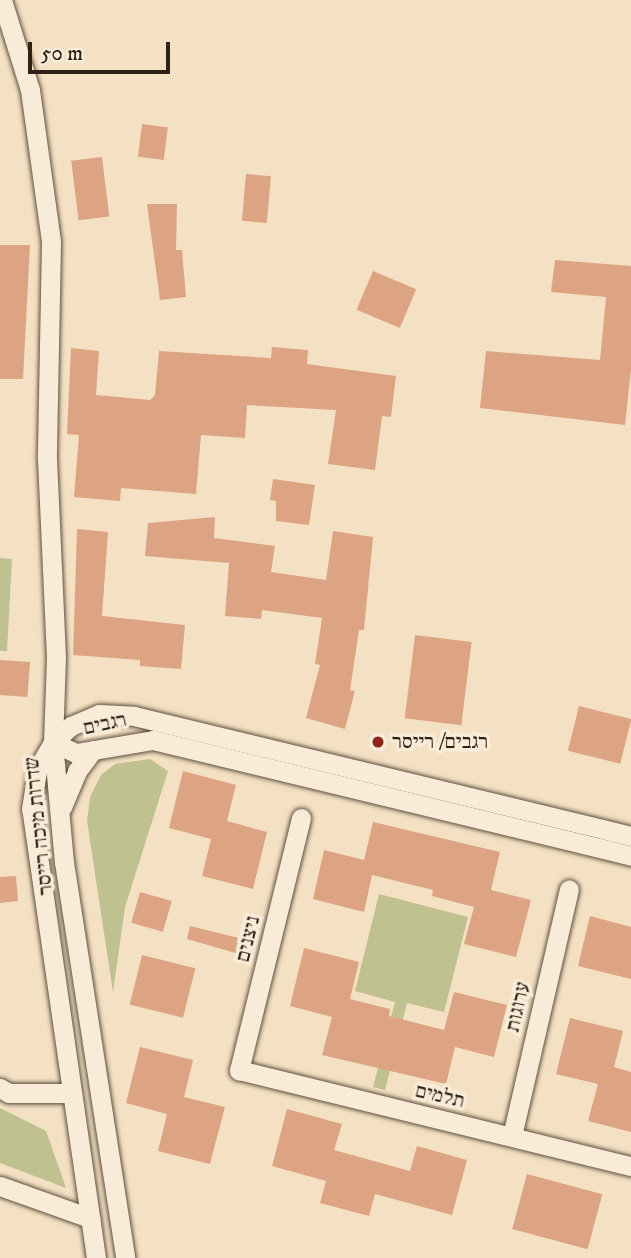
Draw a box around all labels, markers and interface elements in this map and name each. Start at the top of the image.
scale bar [32,28,173,72]
text: 50 m [41,41,83,67]
street label: רגבים [81,707,129,741]
place label: רגבים/ רייסר [392,729,488,755]
marker: רגבים/ רייסר [370,734,386,750]
street label: שדרות מיכה רייסר [19,756,59,896]
street label: ניצנים [230,913,266,965]
street label: ערוגות [500,980,536,1034]
street label: תלמים [413,1078,467,1114]

